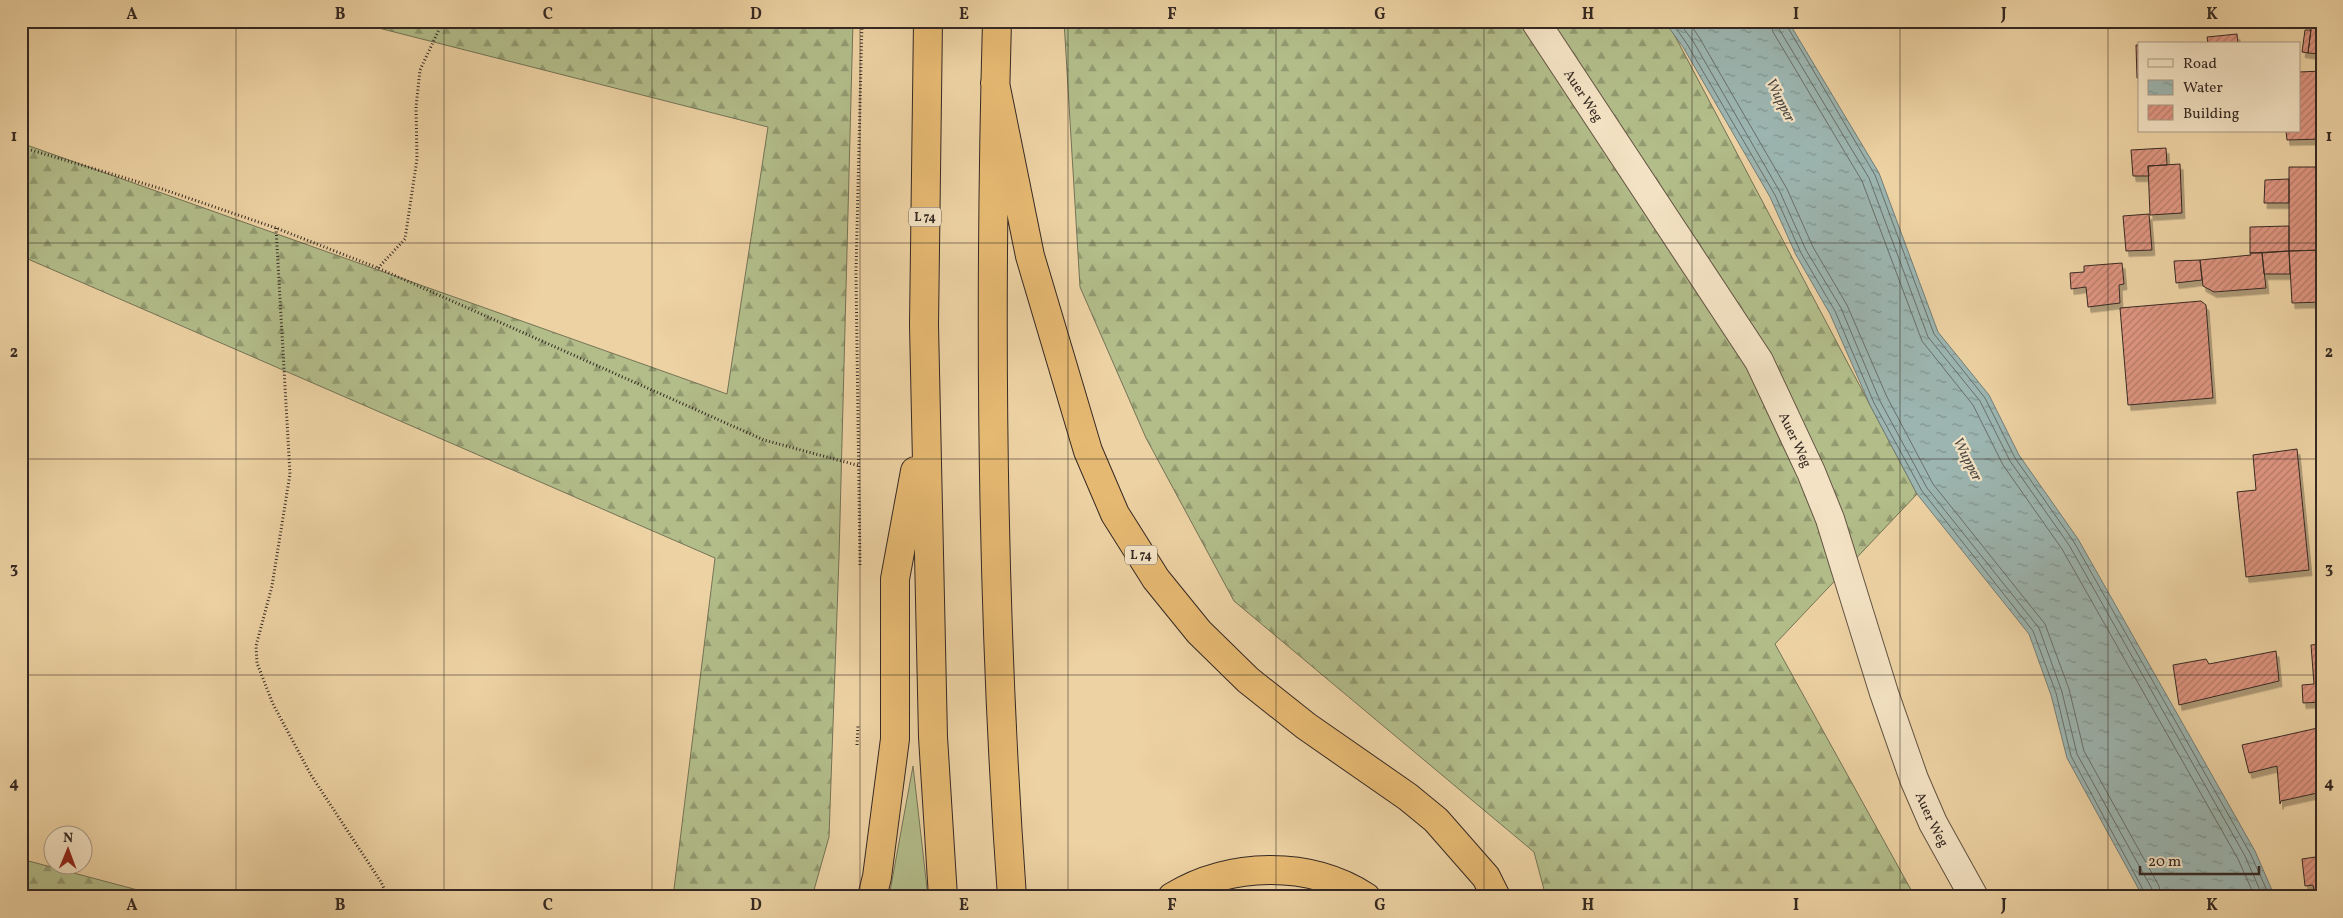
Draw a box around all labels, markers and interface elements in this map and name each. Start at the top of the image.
text: A [126,4,138,26]
text: B [335,4,346,26]
text: C [543,4,553,26]
text: D [750,4,762,26]
text: E [959,4,969,26]
text: F [1167,4,1177,26]
text: G [1374,4,1386,26]
text: H [1582,4,1594,26]
text: I [1793,4,1799,26]
text: J [2000,4,2007,26]
text: K [2206,4,2218,26]
legend [2138,42,2300,132]
text: Road [2183,54,2217,75]
street label: Auer Weg [1559,66,1607,126]
water label: Wupper [1760,75,1800,127]
text: Water [2183,78,2223,99]
text: Building [2183,104,2240,125]
text: 1 [11,126,17,148]
text: 1 [2326,126,2332,148]
road number: L 74 [909,208,941,226]
text: 2 [10,342,18,364]
text: 2 [2325,342,2333,364]
street label: Auer Weg [1773,409,1816,471]
water label: Wupper [1947,434,1987,486]
road number: L 74 [1125,546,1157,564]
text: 3 [10,558,18,580]
text: 3 [2325,558,2333,580]
text: 4 [9,773,19,795]
text: 4 [2324,773,2334,795]
street label: Auer Weg [1910,789,1953,851]
north arrow [42,826,92,876]
text: N [63,829,73,848]
scale bar [2140,843,2259,875]
text: 20 m [2148,852,2181,873]
text: A [126,895,138,917]
text: B [335,895,346,917]
text: C [543,895,553,917]
text: D [750,895,762,917]
text: E [959,895,969,917]
text: F [1167,895,1177,917]
text: G [1374,895,1386,917]
text: H [1582,895,1594,917]
text: I [1793,895,1799,917]
text: J [2000,895,2007,917]
text: K [2206,895,2218,917]

